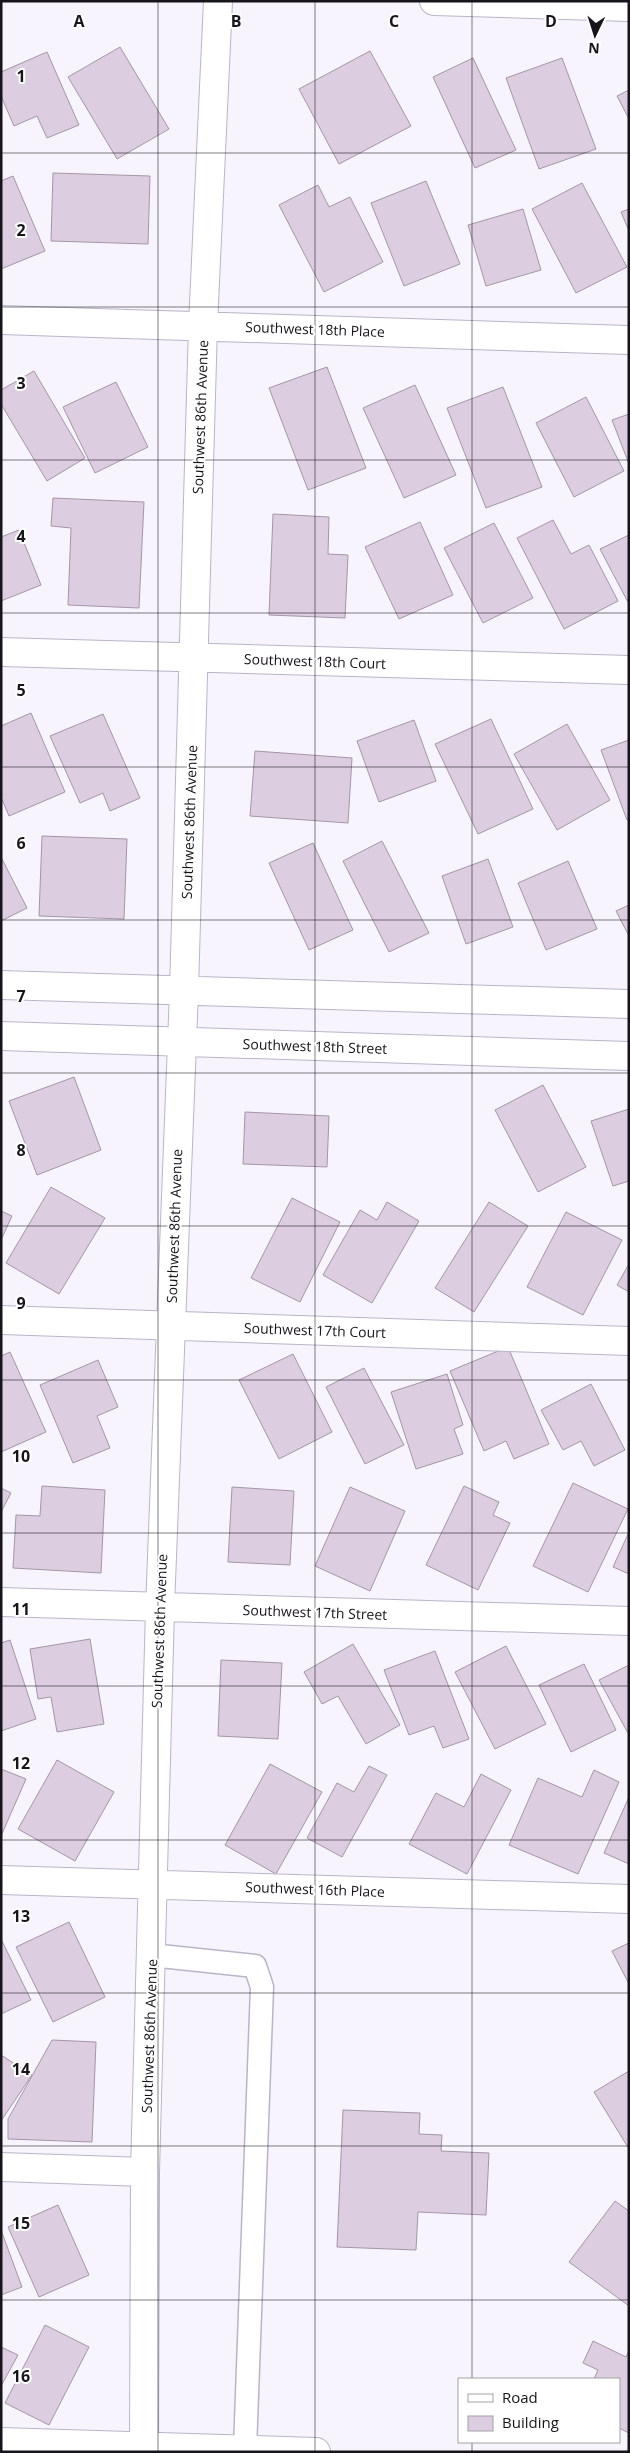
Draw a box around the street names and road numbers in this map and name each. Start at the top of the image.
street label: Southwest 18th Place [245,317,385,341]
street label: Southwest 86th Avenue [188,339,212,494]
street label: Southwest 18th Court [244,649,386,673]
street label: Southwest 86th Avenue [177,744,201,899]
street label: Southwest 18th Street [242,1034,388,1058]
street label: Southwest 86th Avenue [162,1148,186,1303]
street label: Southwest 17th Court [244,1318,386,1342]
street label: Southwest 86th Avenue [147,1553,171,1708]
street label: Southwest 17th Street [242,1600,388,1624]
street label: Southwest 16th Place [245,1877,385,1901]
street label: Southwest 86th Avenue [137,1958,161,2113]

